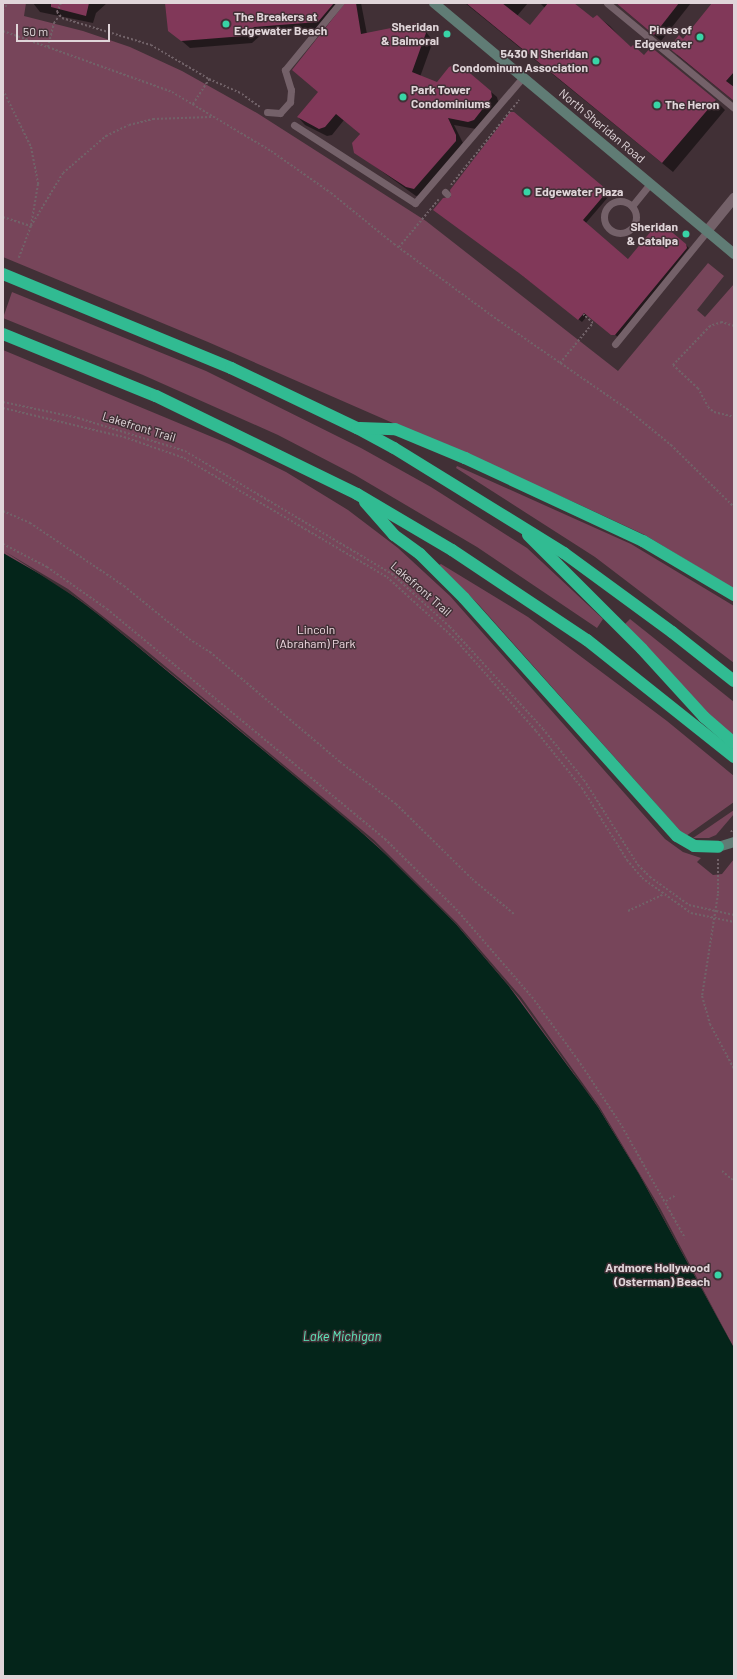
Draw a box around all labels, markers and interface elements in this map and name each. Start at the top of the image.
place label: The Breakers at Edgewater Beach [234,10,327,38]
scale bar [18,16,112,42]
marker: The Breakers at Edgewater Beach [221,19,231,29]
place label: Sheridan & Balmoral [381,20,439,48]
place label: Pines of Edgewater [634,23,692,51]
text: 50 m [23,24,48,38]
marker: Sheridan & Balmoral [442,29,452,39]
marker: Pines of Edgewater [695,32,705,42]
place label: 5430 N Sheridan Condominum Association [452,47,588,75]
marker: 5430 N Sheridan Condominum Association [591,56,601,66]
place label: Park Tower Condominiums [411,83,490,111]
street label: North Sheridan Road [556,86,648,166]
marker: Park Tower Condominiums [398,92,408,102]
place label: The Heron [665,98,719,112]
marker: The Heron [652,100,662,110]
place label: Edgewater Plaza [535,185,623,199]
marker: Edgewater Plaza [522,187,532,197]
place label: Sheridan & Catalpa [627,220,678,248]
marker: Sheridan & Catalpa [681,229,691,239]
street label: Lakefront Trail [101,409,177,445]
street label: Lakefront Trail [388,559,454,619]
park label: Lincoln (Abraham) Park [276,623,356,651]
place label: Ardmore Hollywood (Osterman) Beach [605,1261,710,1289]
marker: Ardmore Hollywood (Osterman) Beach [713,1270,723,1280]
water label: Lake Michigan [303,1328,381,1344]

